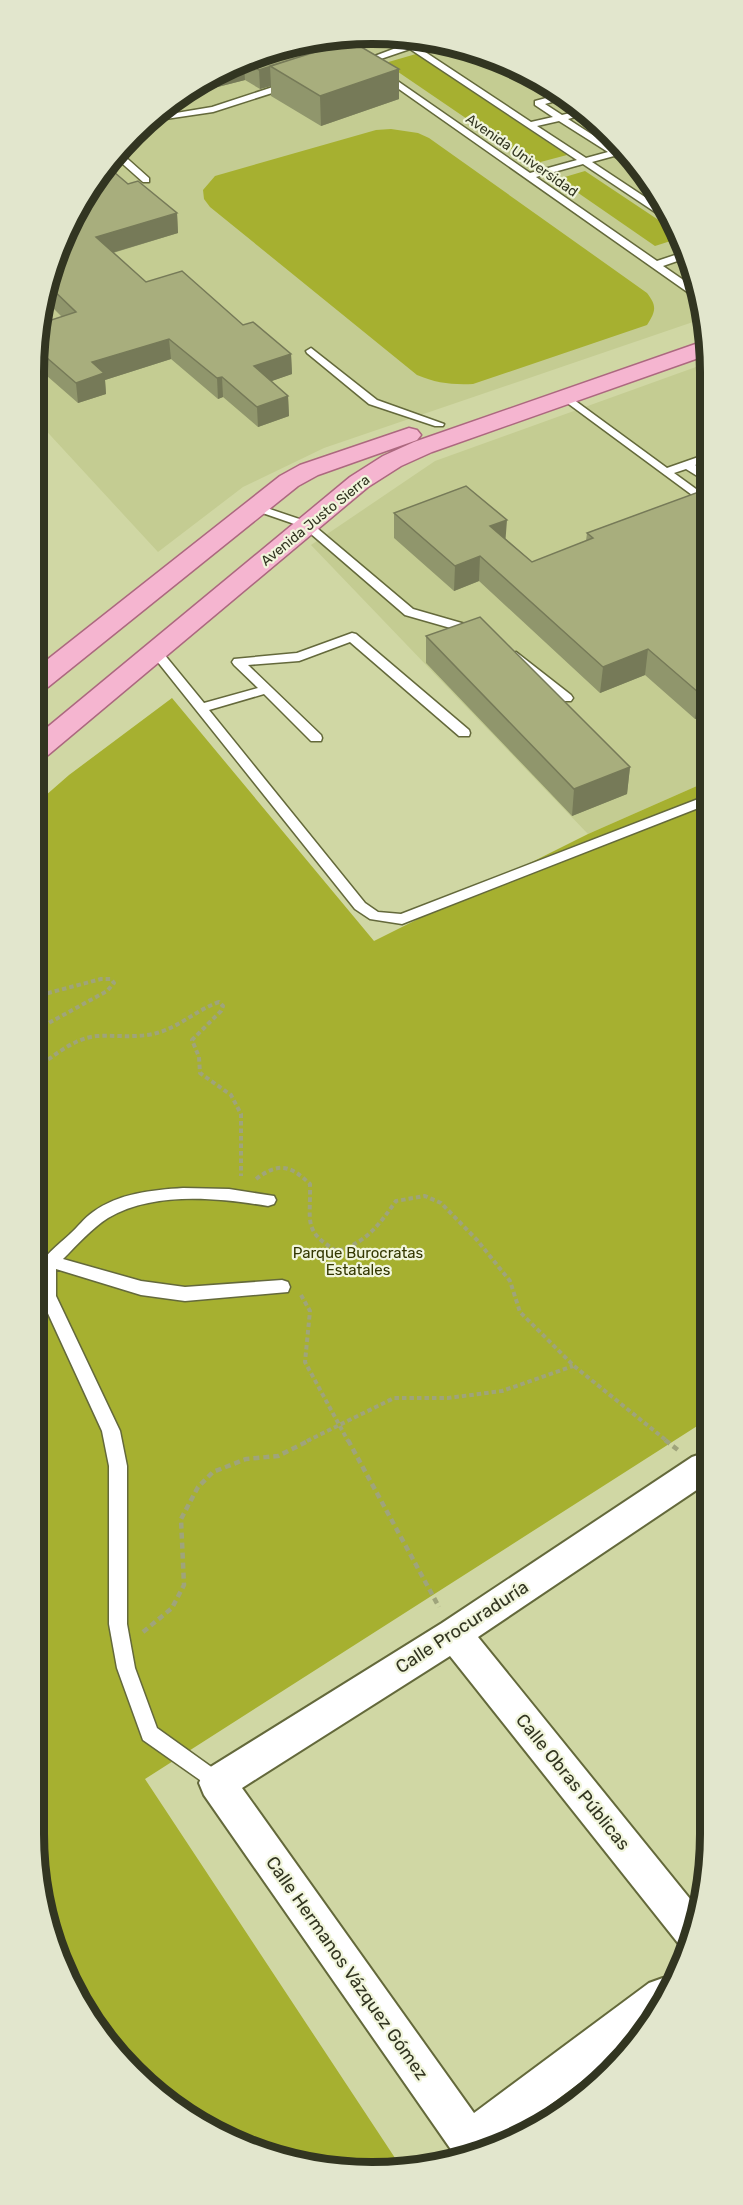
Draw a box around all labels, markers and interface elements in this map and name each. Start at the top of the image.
street label: Avenida Universidad [462,110,581,200]
street label: Avenida Justo Sierra [257,471,373,570]
park label: Parque Burocratas Estatales [293,1244,424,1279]
street label: Calle Procuraduría [392,1576,532,1678]
street label: Calle Obras Públicas [511,1709,635,1855]
street label: Calle Hermanos Vázquez Gómez [261,1852,433,2084]

